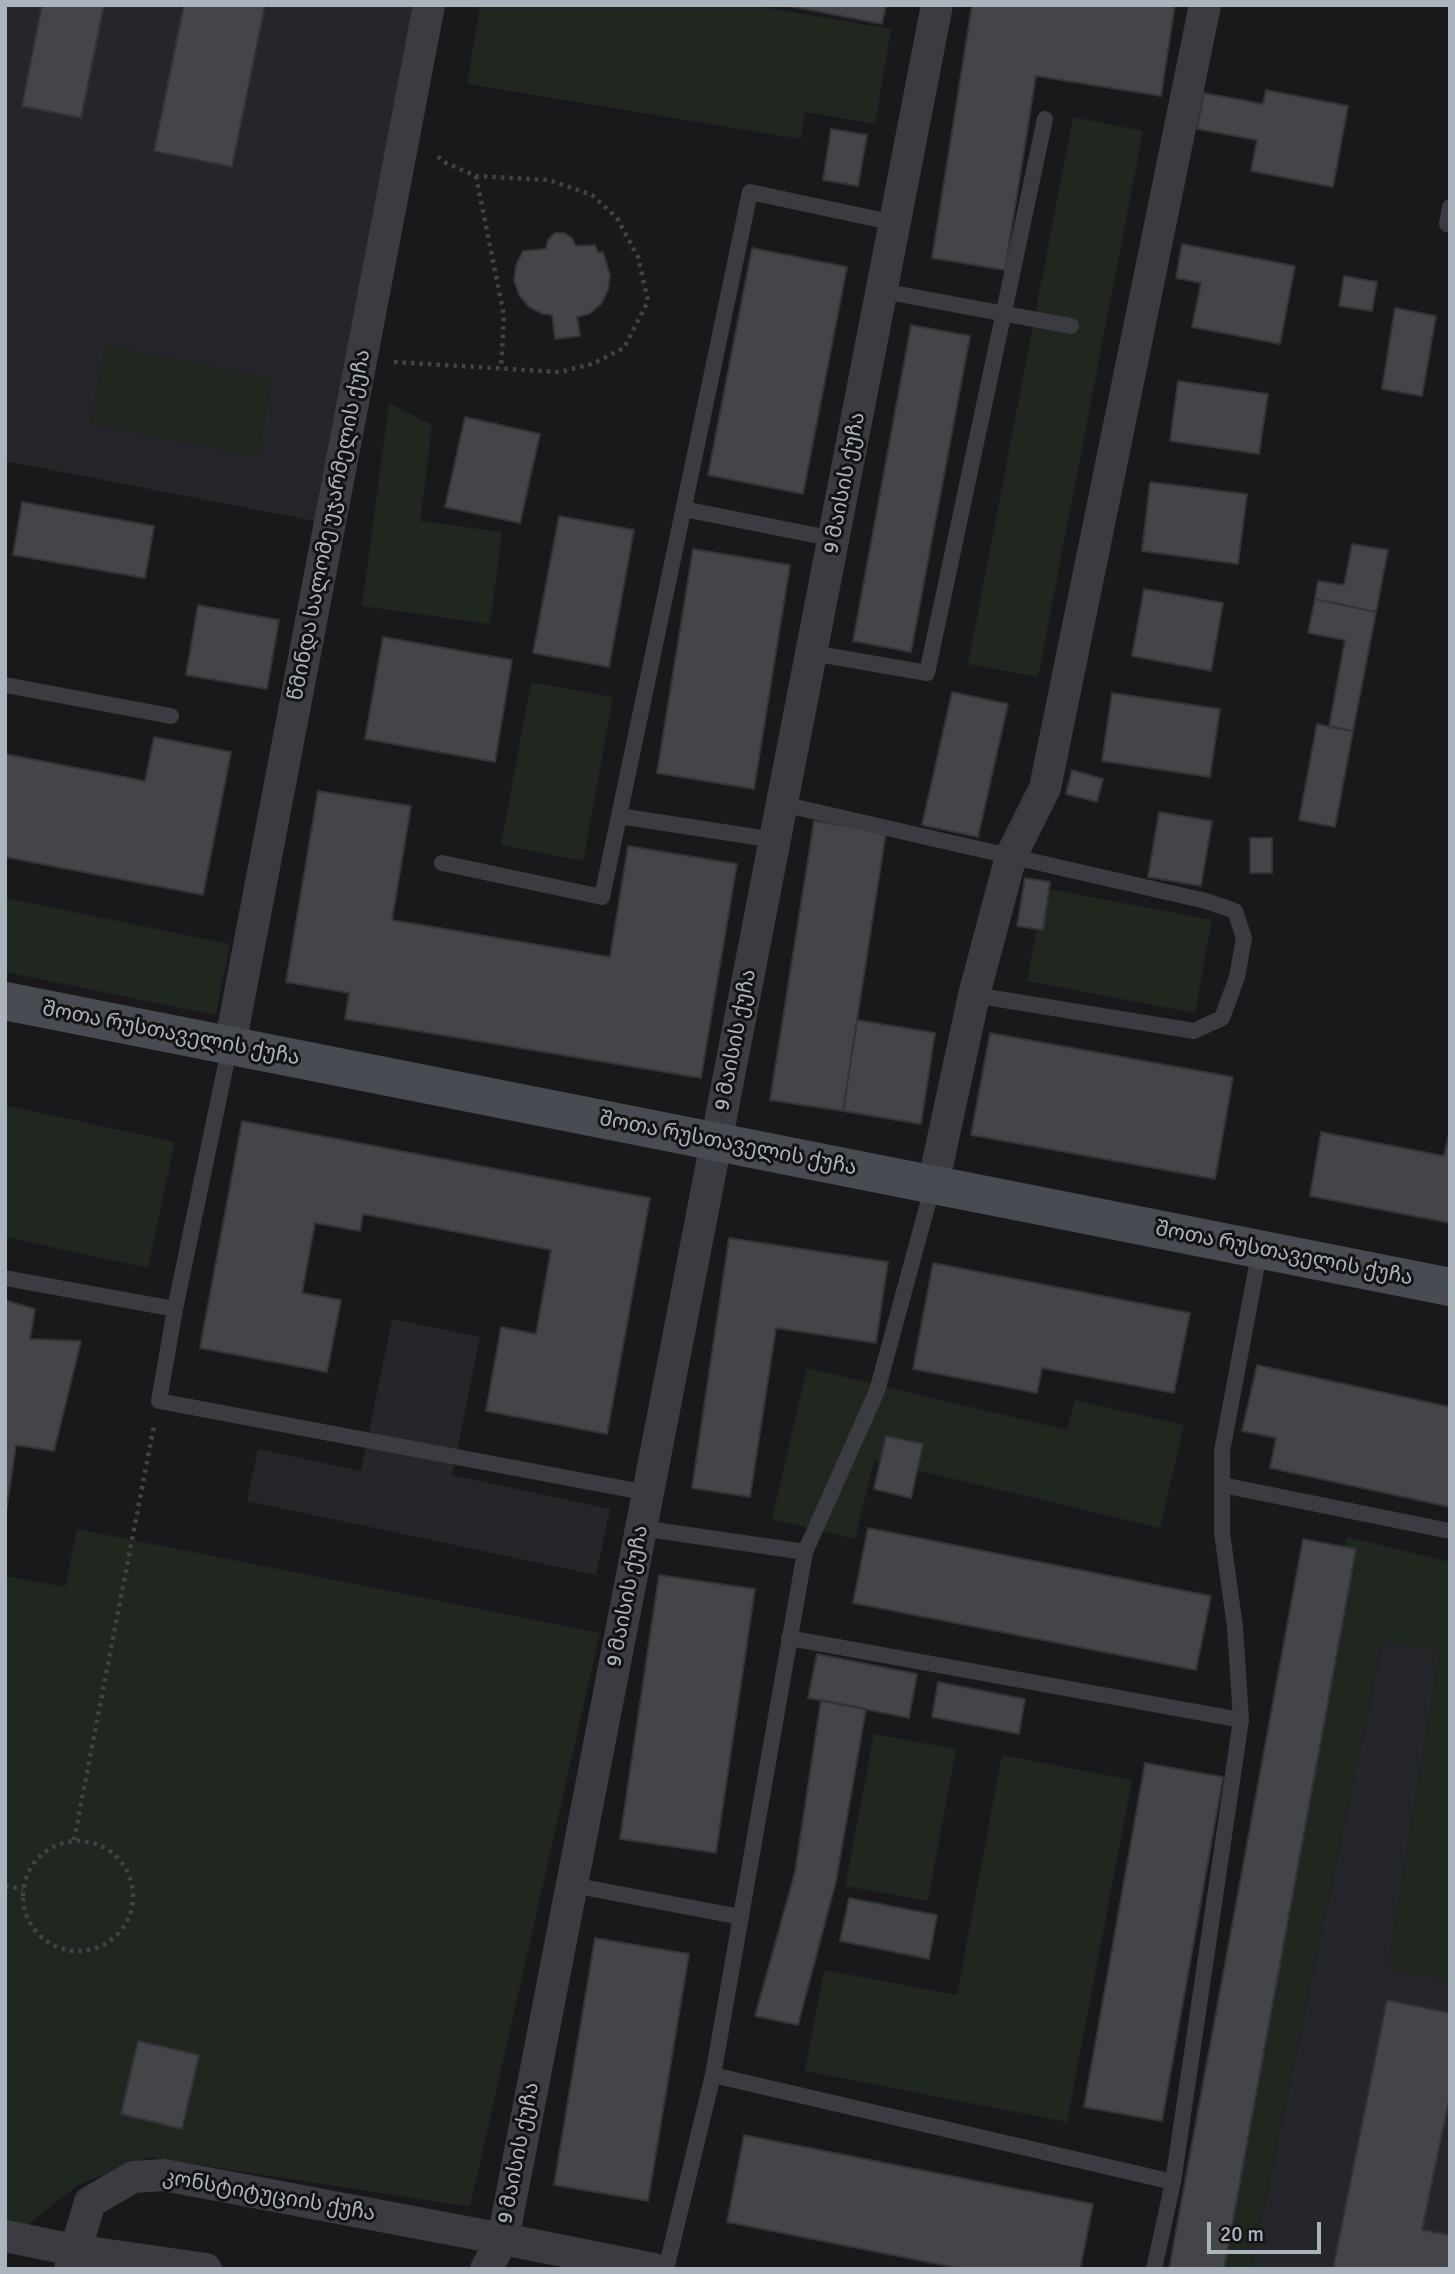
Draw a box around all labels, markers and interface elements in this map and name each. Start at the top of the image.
street label: წმინდა სალომე უჯარმელის ქუჩა [284,347,376,703]
street label: 9 მაისის ქუჩა [819,410,871,556]
street label: 9 მაისის ქუჩა [710,967,762,1113]
street label: შოთა რუსთაველის ქუჩა [40,997,302,1071]
street label: შოთა რუსთაველის ქუჩა [597,1107,859,1181]
street label: შოთა რუსთაველის ქუჩა [1153,1217,1415,1291]
street label: 9 მაისის ქუჩა [602,1523,654,1669]
street label: 9 მაისის ქუჩა [493,2080,545,2226]
street label: კონსტიტუციის ქუჩა [161,2165,377,2227]
scale bar [1210,2208,1324,2252]
text: 20 m [1220,2221,1264,2247]

